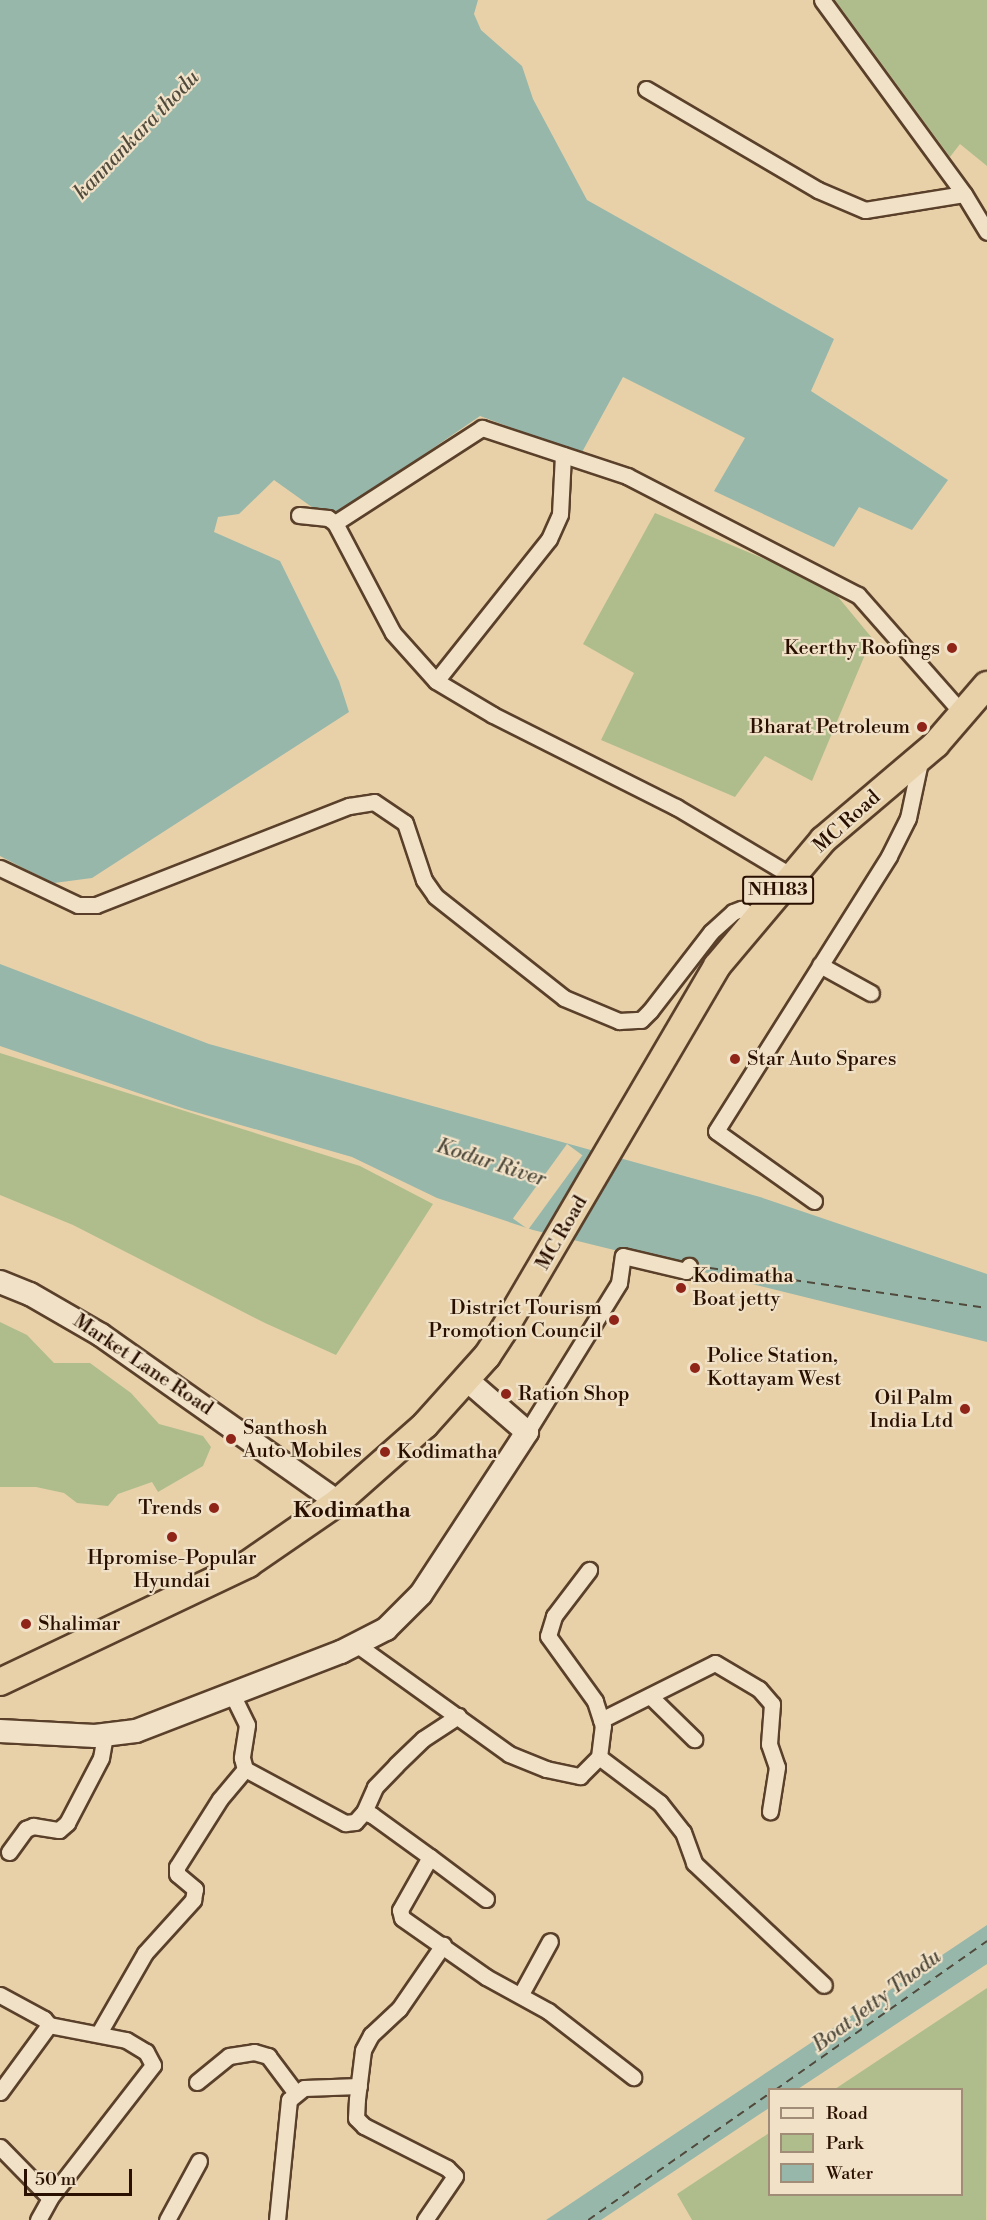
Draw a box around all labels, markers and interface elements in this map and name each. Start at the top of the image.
water label: kannankara thodu [69,65,205,205]
place label: Keerthy Roofings [784,636,940,660]
marker: Keerthy Roofings [945,641,959,655]
place label: Bharat Petroleum [750,715,910,739]
marker: Bharat Petroleum [915,720,929,734]
street label: MC Road [809,786,885,858]
road number: NH183 [742,875,814,905]
place label: Star Auto Spares [747,1047,896,1071]
marker: Star Auto Spares [728,1052,742,1066]
water label: Kodur River [433,1133,549,1193]
street label: MC Road [531,1192,593,1274]
place label: Kodimatha Boat jetty [693,1264,794,1311]
marker: Kodimatha Boat jetty [674,1281,688,1295]
place label: District Tourism Promotion Council [428,1296,602,1343]
street label: Market Lane Road [68,1309,218,1421]
marker: District Tourism Promotion Council [607,1313,621,1327]
place label: Police Station, Kottayam West [707,1344,841,1391]
marker: Police Station, Kottayam West [688,1361,702,1375]
place label: Ration Shop [518,1382,630,1406]
place label: Oil Palm India Ltd [870,1386,953,1433]
marker: Ration Shop [499,1387,513,1401]
marker: Oil Palm India Ltd [958,1402,972,1416]
place label: Santhosh Auto Mobiles [243,1416,362,1463]
marker: Santhosh Auto Mobiles [224,1432,238,1446]
place label: Kodimatha [397,1440,498,1464]
marker: Kodimatha [378,1445,392,1459]
place label: Trends [138,1496,202,1520]
district label: Kodimatha [293,1498,411,1524]
marker: Trends [207,1501,221,1515]
marker: Hpromise-Popular Hyundai [165,1530,179,1544]
place label: Hpromise-Popular Hyundai [87,1546,257,1593]
place label: Shalimar [38,1612,120,1636]
marker: Shalimar [19,1617,33,1631]
water label: Boat Jetty Thodu [808,1944,946,2058]
legend [768,2088,963,2196]
text: Road [826,2102,868,2125]
text: Park [826,2132,863,2155]
scale bar [27,2157,135,2195]
text: Water [826,2162,873,2185]
text: 50 m [35,2168,76,2191]

